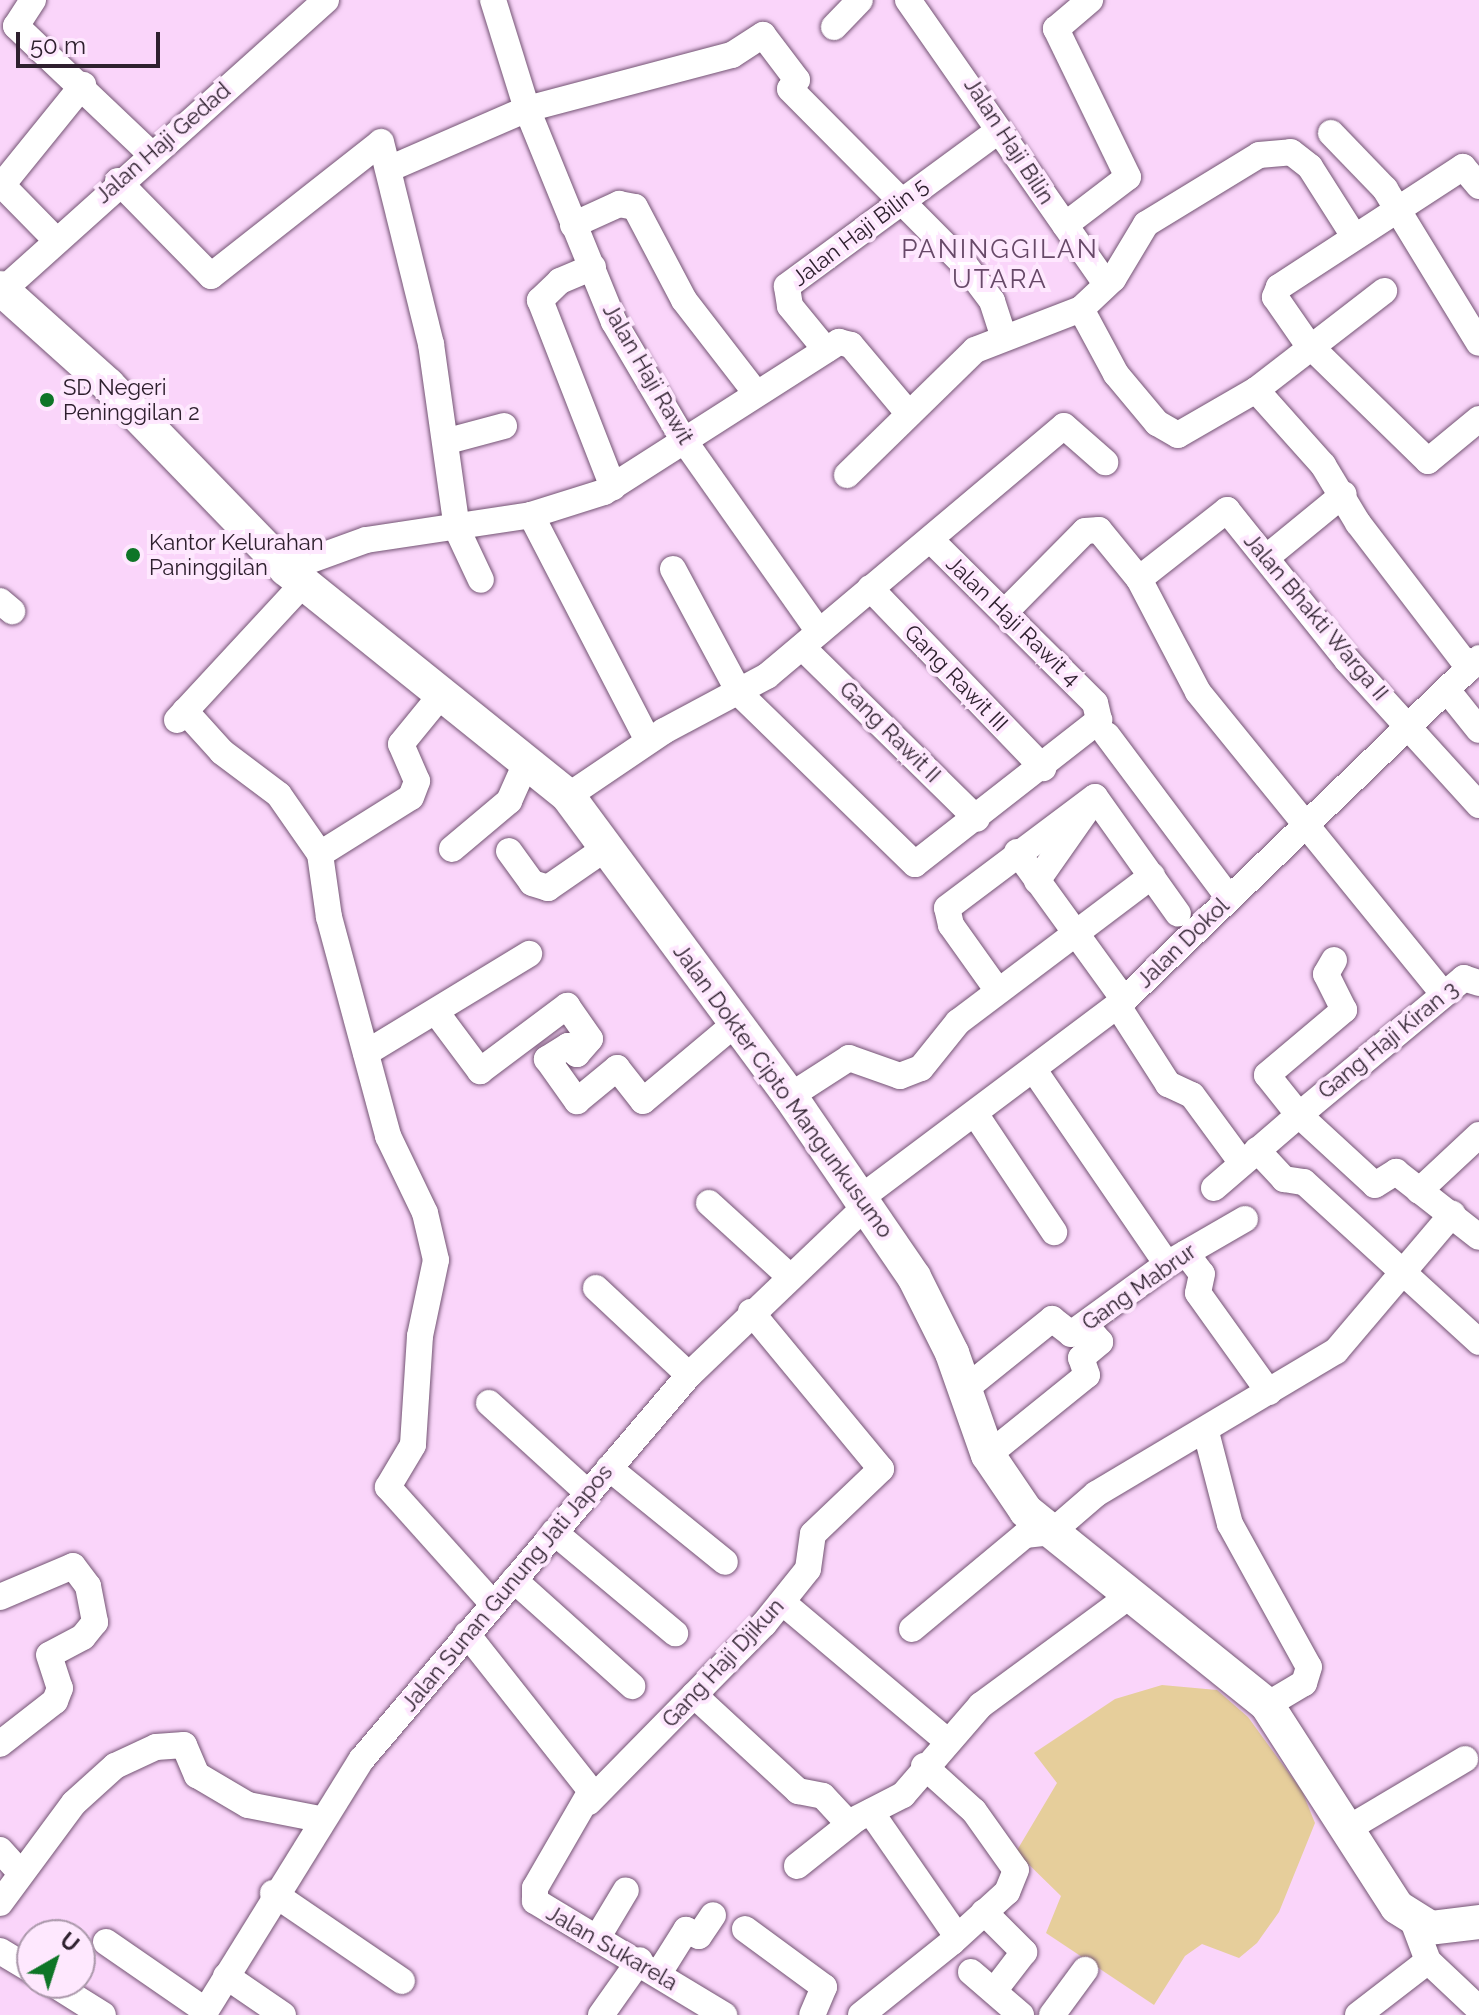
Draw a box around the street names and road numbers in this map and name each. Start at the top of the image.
street label: Jalan Haji Bilin [958,73,1060,209]
street label: Jalan Haji Gedad [90,77,236,209]
street label: Jalan Haji Bilin 5 [787,172,933,292]
street label: Jalan Haji Rawit [597,299,699,449]
street label: Jalan Bhakti Warga II [1238,528,1394,706]
street label: Jalan Haji Rawit 4 [941,550,1085,692]
street label: Gang Rawit III [899,619,1013,737]
street label: Gang Rawit II [834,676,946,788]
street label: Jalan Dokol [1131,893,1235,993]
street label: Jalan Dokter Cipto Mangunkusumo [667,939,899,1243]
street label: Gang Haji Kiran 3 [1313,976,1463,1104]
street label: Gang Mabrur [1077,1238,1201,1336]
street label: Jalan Sunan Gunung Jati Japos [396,1459,618,1717]
street label: Gang Haji Djikun [657,1593,789,1733]
street label: Jalan Sukarela [542,1900,682,1996]

